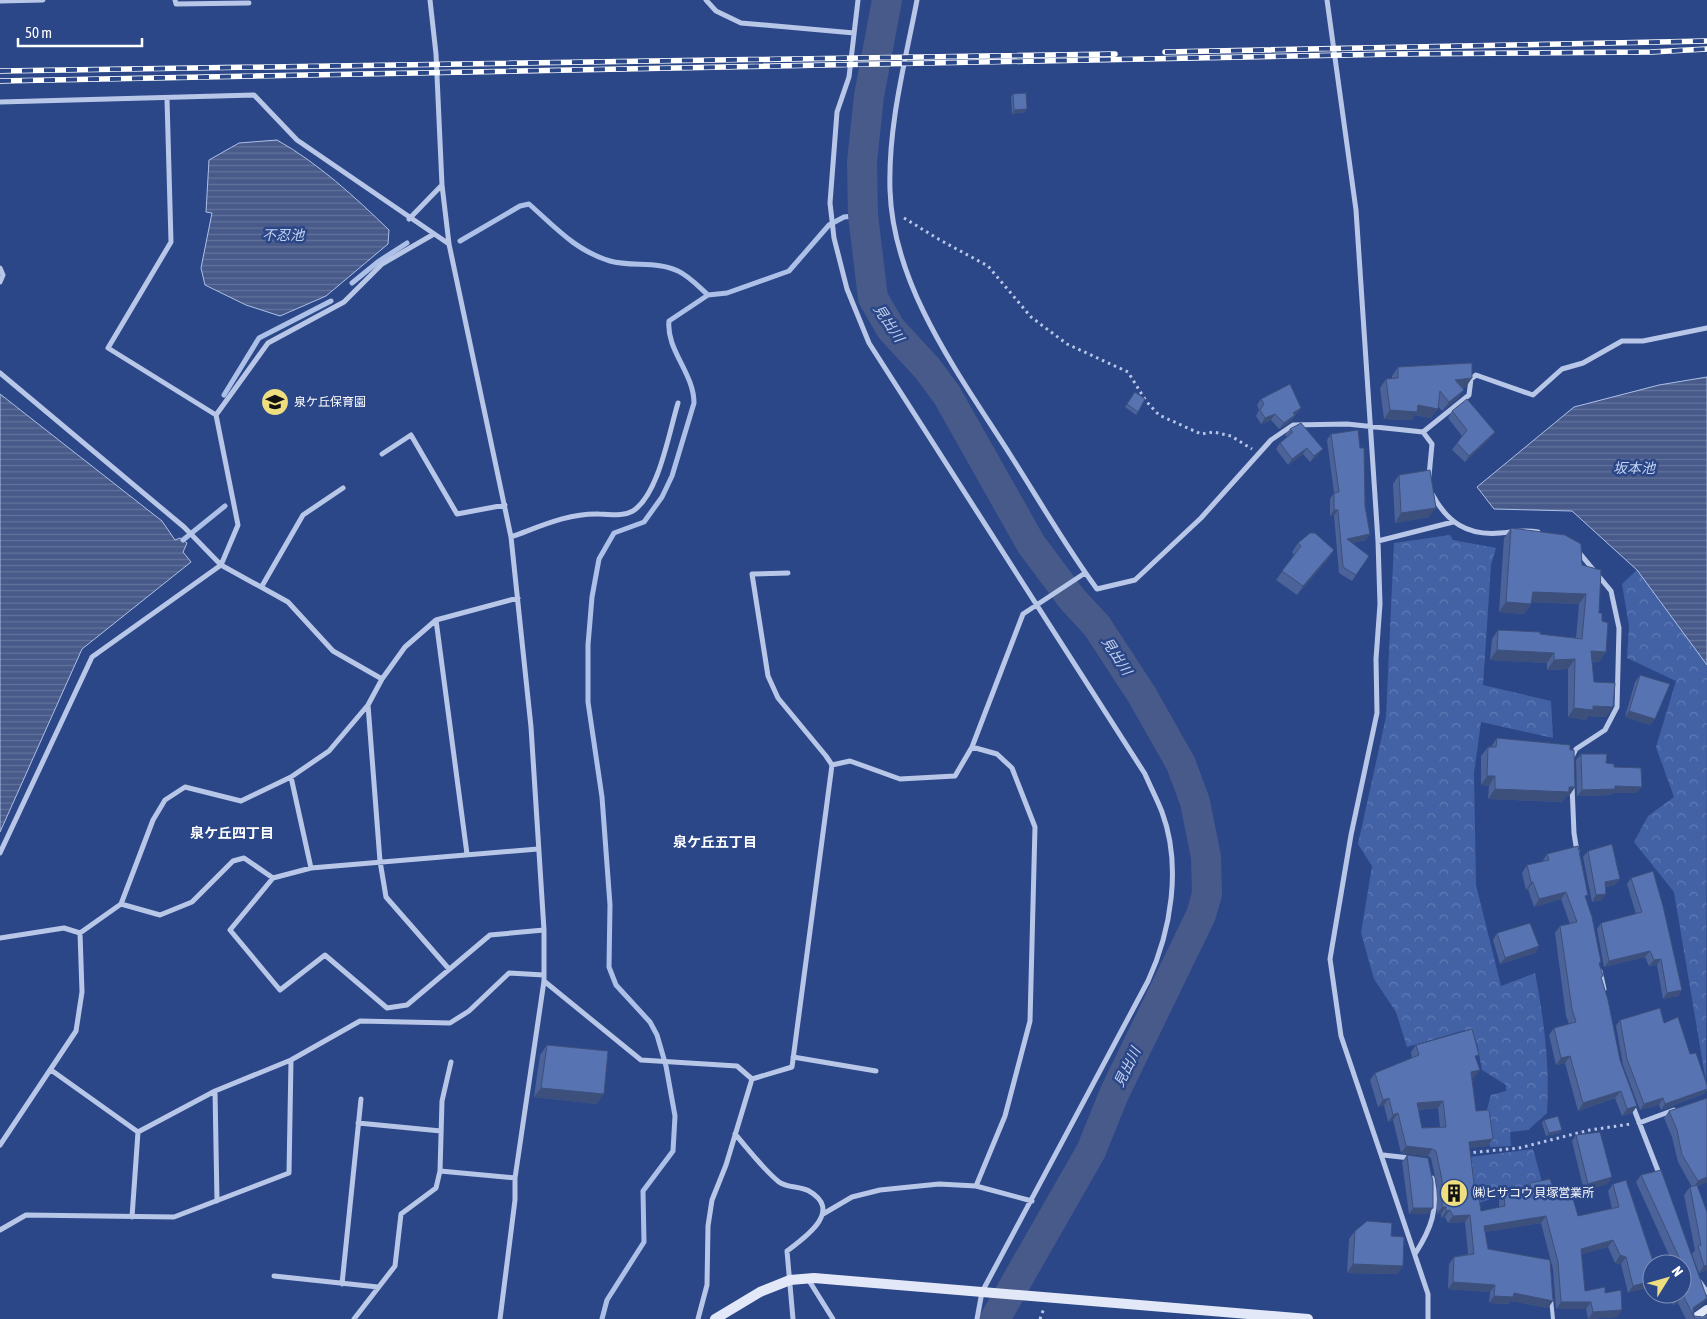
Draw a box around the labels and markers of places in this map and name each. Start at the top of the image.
school or university icon: 泉ケ丘保育園 [260,387,290,417]
place label: 泉ケ丘保育園 [294,395,366,409]
building icon: ㈱ヒサコウ 貝塚営業所 [1439,1178,1469,1208]
place label: ㈱ヒサコウ 貝塚営業所 [1473,1186,1594,1200]

